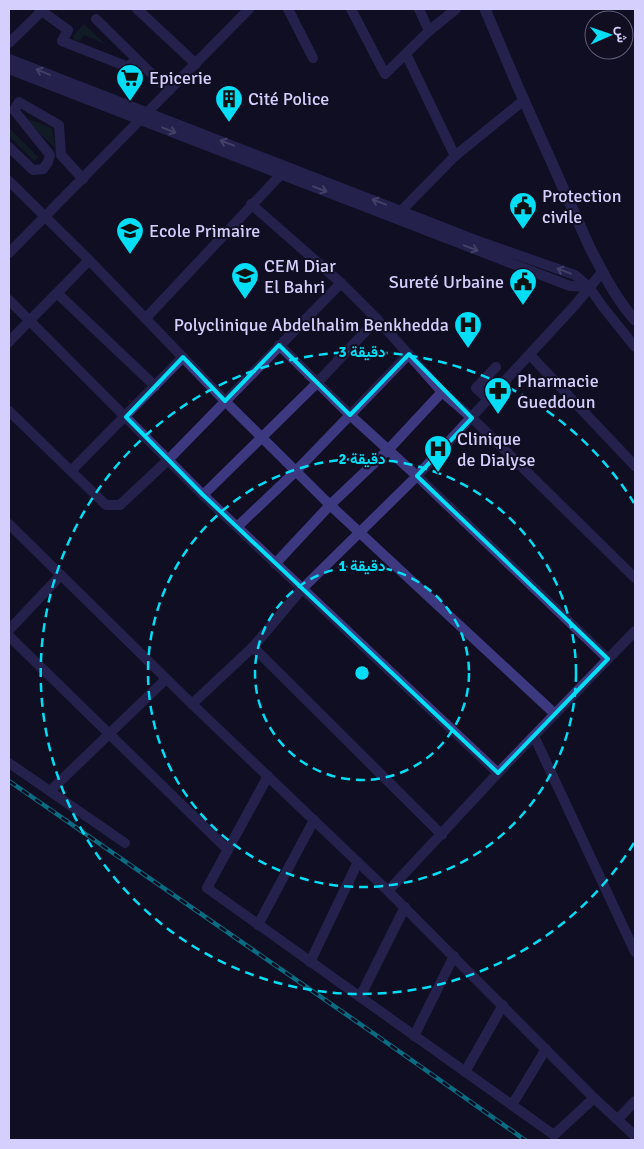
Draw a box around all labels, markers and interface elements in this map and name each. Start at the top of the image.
north arrow [584,10,634,60]
text: ش [613,26,630,43]
supermarket icon: Epicerie [115,63,145,102]
one-way arrow [36,67,51,76]
place label: Epicerie [149,67,212,89]
building icon: Cité Police [214,84,244,123]
place label: Cité Police [248,88,329,110]
one-way arrow [160,126,176,135]
one-way arrow [220,138,235,147]
one-way arrow [312,185,327,194]
place label: Protection civile [542,185,622,228]
public building icon: Protection civile [508,191,538,230]
one-way arrow [372,197,387,206]
school or university icon: Ecole Primaire [115,216,145,255]
place label: Ecole Primaire [149,220,260,242]
one-way arrow [463,244,479,253]
place label: CEM Diar El Bahri [264,255,336,298]
school or university icon: CEM Diar El Bahri [230,261,260,300]
one-way arrow [557,266,572,275]
public building icon: Sureté Urbaine [508,267,538,306]
place label: Sureté Urbaine [389,271,504,293]
hospital icon: Polyclinique Abdelhalim Benkhedda [453,310,483,349]
place label: Polyclinique Abdelhalim Benkhedda [174,314,449,336]
text: 3 دقيقة [339,343,385,361]
place label: Pharmacie Gueddoun [517,370,599,413]
pharmacy icon: Pharmacie Gueddoun [483,376,513,415]
place label: Clinique de Dialyse [457,428,536,471]
hospital icon: Clinique de Dialyse [423,434,453,473]
text: 2 دقيقة [339,450,385,468]
text: 1 دقيقة [339,557,385,575]
centre of rings [353,664,371,682]

